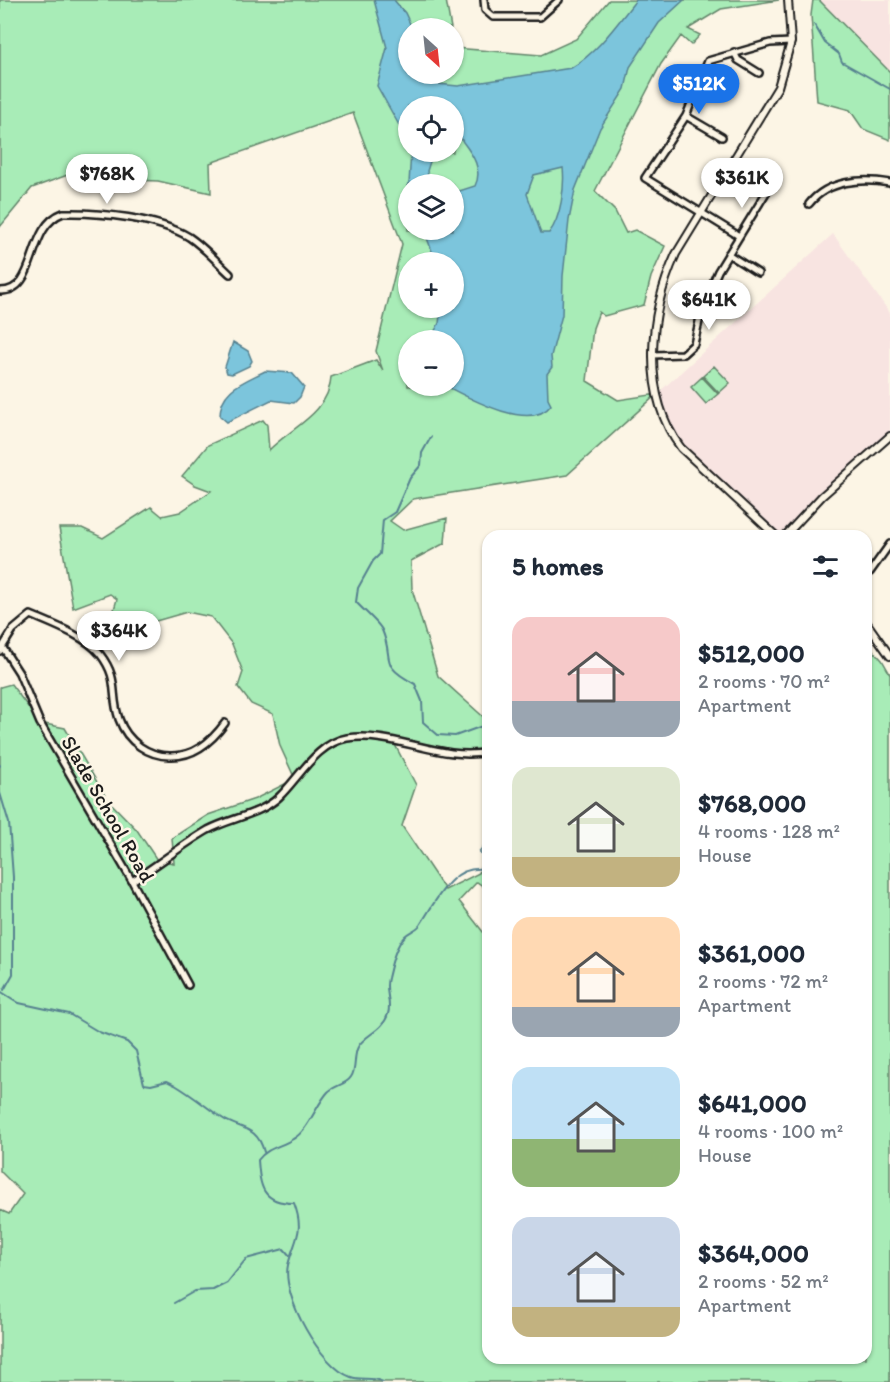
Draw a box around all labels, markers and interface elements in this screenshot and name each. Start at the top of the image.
north arrow [398,18,464,84]
map controls [398,18,464,396]
pin: $512K [657,64,741,115]
text: $512K [672,71,726,95]
button: locate [398,96,464,162]
pin: $768K [65,154,149,205]
pin: $361K [700,158,784,209]
text: $768K [80,161,134,185]
text: $361K [715,165,769,189]
button: layers [398,174,464,240]
button: + [398,252,464,318]
pin: $641K [667,280,751,331]
text: $641K [682,287,736,311]
button: − [398,330,464,396]
text: 5 homes [512,550,604,582]
icon: filters [809,550,842,583]
pin: $364K [77,611,161,662]
text: $364K [91,618,147,642]
text: $512,000 [698,637,805,669]
icon: home [560,641,632,713]
text: 2 rooms · 70 m² [698,669,830,693]
text: Apartment [698,693,791,717]
street label: Slade School Road [56,731,161,887]
text: $768,000 [698,787,806,819]
icon: home [560,791,632,863]
text: 4 rooms · 128 m² [698,819,840,843]
text: House [698,843,752,867]
text: $361,000 [698,937,805,969]
icon: home [560,941,632,1013]
text: 2 rooms · 72 m² [698,969,828,993]
text: Apartment [698,993,791,1017]
text: $641,000 [698,1087,807,1119]
icon: home [560,1091,632,1163]
text: 4 rooms · 100 m² [698,1119,843,1143]
text: House [698,1143,752,1167]
text: $364,000 [698,1237,809,1269]
icon: home [560,1241,632,1313]
text: 2 rooms · 52 m² [698,1269,829,1293]
text: Apartment [698,1293,791,1317]

